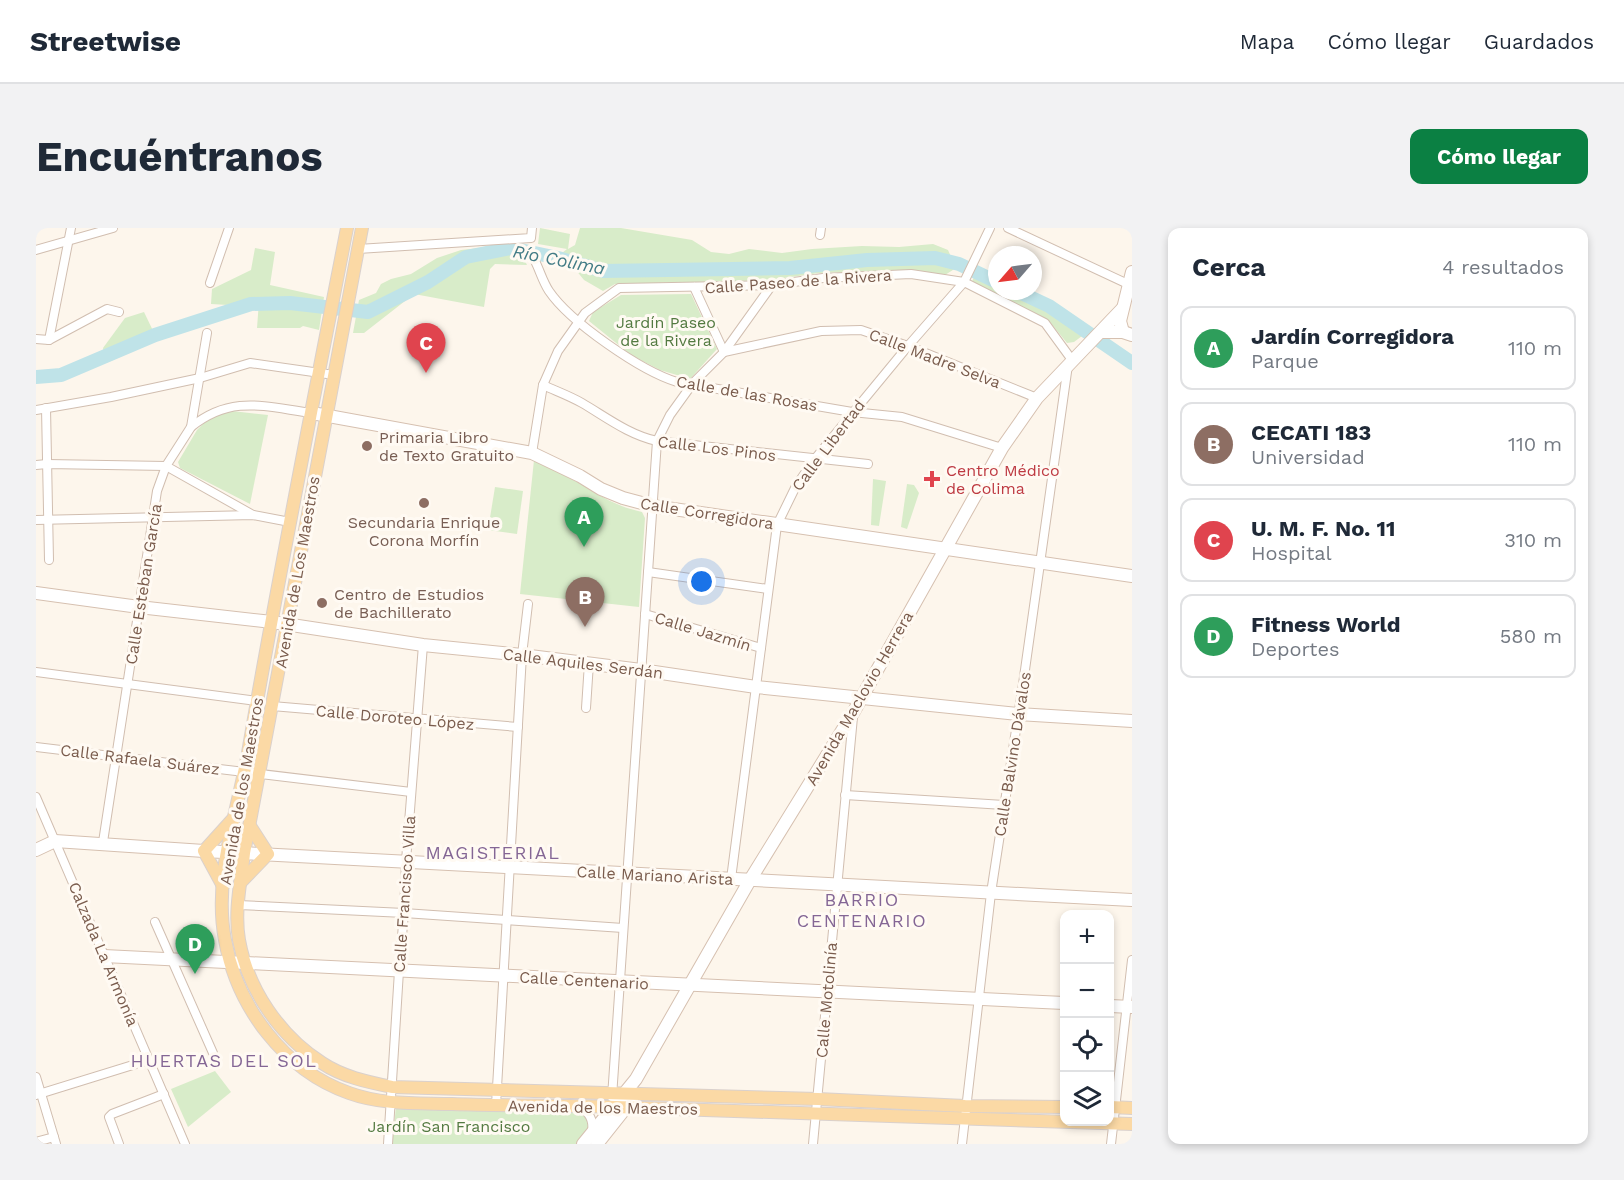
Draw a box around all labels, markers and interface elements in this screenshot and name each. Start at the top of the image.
text: Streetwise [30,25,181,58]
text: Mapa [1240,29,1294,54]
text: Cómo llegar [1327,29,1451,54]
text: Guardados [1484,29,1594,54]
button: Cómo llegar [1410,129,1588,184]
text: Encuéntranos [36,132,323,181]
water label: Río Colima [511,240,607,279]
north arrow [988,246,1042,300]
text: Cerca [1192,252,1266,282]
text: 4 resultados [1442,255,1564,279]
street label: Calle Paseo de la Rivera [704,265,892,298]
park label: Jardín Paseo de la Rivera [616,313,716,350]
pin: C [406,324,446,373]
text: Jardín Corregidora [1251,324,1454,349]
street label: Calle Madre Selva [866,325,1003,392]
text: A [1207,336,1220,360]
text: 110 m [1508,336,1562,360]
text: Parque [1251,349,1319,373]
street label: Calle de las Rosas [675,372,819,415]
street label: Calle Libertad [788,396,869,495]
text: CECATI 183 [1251,420,1371,445]
place label: Primaria Libro de Texto Gratuito [379,428,514,465]
street label: Calle Los Pinos [657,432,777,465]
text: B [1207,432,1220,456]
text: 110 m [1508,432,1562,456]
marker: Primaria Libro de Texto Gratuito [360,439,374,453]
text: Universidad [1251,445,1365,469]
place label: Centro Médico de Colima [946,461,1060,498]
marker: Centro Médico de Colima [923,470,941,488]
street label: Avenida de Los Maestros [271,475,324,670]
street label: Calle Corregidora [639,494,775,533]
marker: Secundaria Enrique Corona Morfín [417,496,431,510]
pin: A [564,498,604,547]
street label: Calle Esteban García [121,502,166,666]
place label: Secundaria Enrique Corona Morfín [348,513,500,550]
text: U. M. F. No. 11 [1251,516,1396,541]
text: C [1207,528,1220,552]
text: 310 m [1504,528,1562,552]
text: Hospital [1251,541,1332,565]
your location [687,567,716,596]
pin: B [566,578,604,627]
place label: Centro de Estudios de Bachillerato [334,585,484,622]
marker: Centro de Estudios de Bachillerato [315,596,329,610]
street label: Calle Jazmín [652,608,753,655]
street label: Avenida Maclovio Herrera [802,608,917,789]
text: Fitness World [1251,612,1401,637]
text: D [1206,624,1221,648]
text: 580 m [1500,624,1562,648]
text: Deportes [1251,637,1340,661]
street label: Calle Aquiles Serdán [502,644,664,683]
street label: Calle Balvino Dávalos [990,670,1035,838]
street label: Avenida de los Maestros [216,696,267,886]
street label: Calle Doroteo López [315,701,475,734]
street label: Calle Rafaela Suárez [59,740,221,779]
street label: Calle Francisco Villa [390,815,419,973]
district label: MAGISTERIAL [425,842,561,863]
street label: Calle Mariano Arista [576,862,734,889]
street label: Calzada La Armonía [65,879,143,1029]
district label: BARRIO CENTENARIO [797,889,927,931]
map controls [1060,910,1114,1126]
button: + [1060,910,1114,964]
pin: D [176,924,214,974]
street label: Calle Motolinía [812,941,841,1059]
button: − [1060,964,1114,1018]
street label: Calle Centenario [519,968,649,993]
button: locate [1060,1018,1114,1072]
district label: HUERTAS DEL SOL [131,1050,317,1071]
button: layers [1060,1072,1114,1126]
street label: Avenida de los Maestros [508,1096,698,1119]
park label: Jardín San Francisco [368,1117,530,1136]

